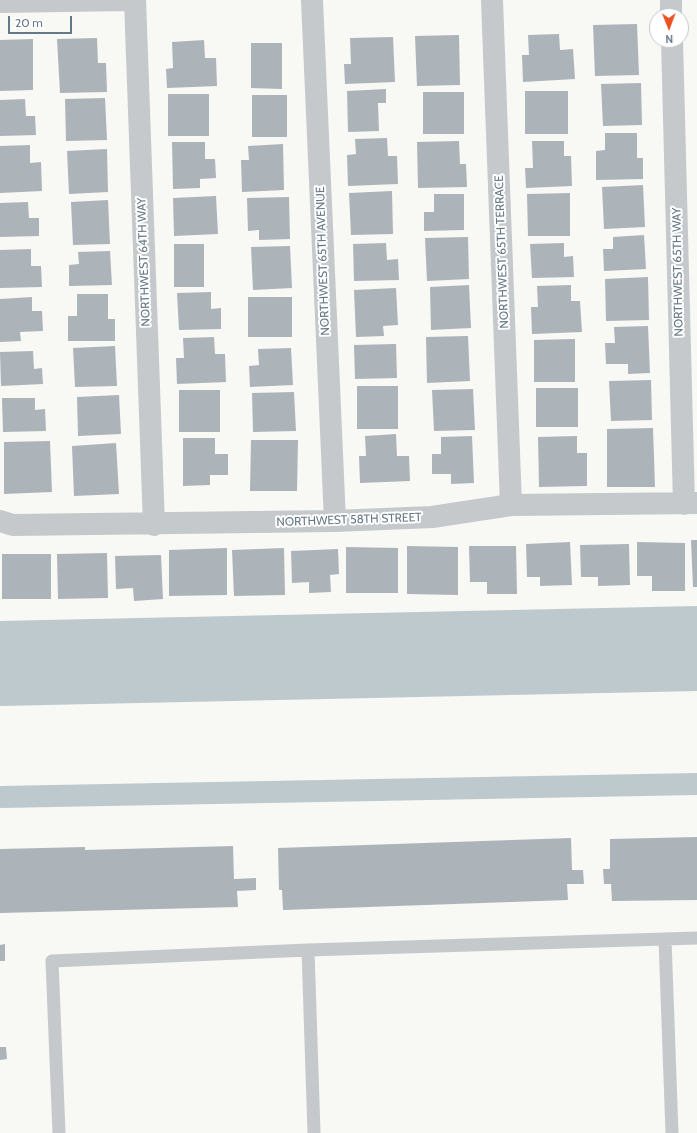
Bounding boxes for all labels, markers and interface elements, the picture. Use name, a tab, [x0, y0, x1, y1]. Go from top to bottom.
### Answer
scale bar	[10, 8, 74, 34]
north arrow	[649, 8, 689, 48]
text: 20 m	[15, 15, 43, 30]
text: N	[665, 32, 673, 46]
street label: NORTHWEST 65TH TERRACE	[492, 175, 512, 329]
street label: NORTHWEST 65TH AVENUE	[313, 186, 333, 336]
street label: NORTHWEST 64TH WAY	[135, 197, 153, 327]
street label: NORTHWEST 65TH WAY	[670, 207, 686, 337]
street label: NORTHWEST 58TH STREET	[276, 510, 422, 530]

